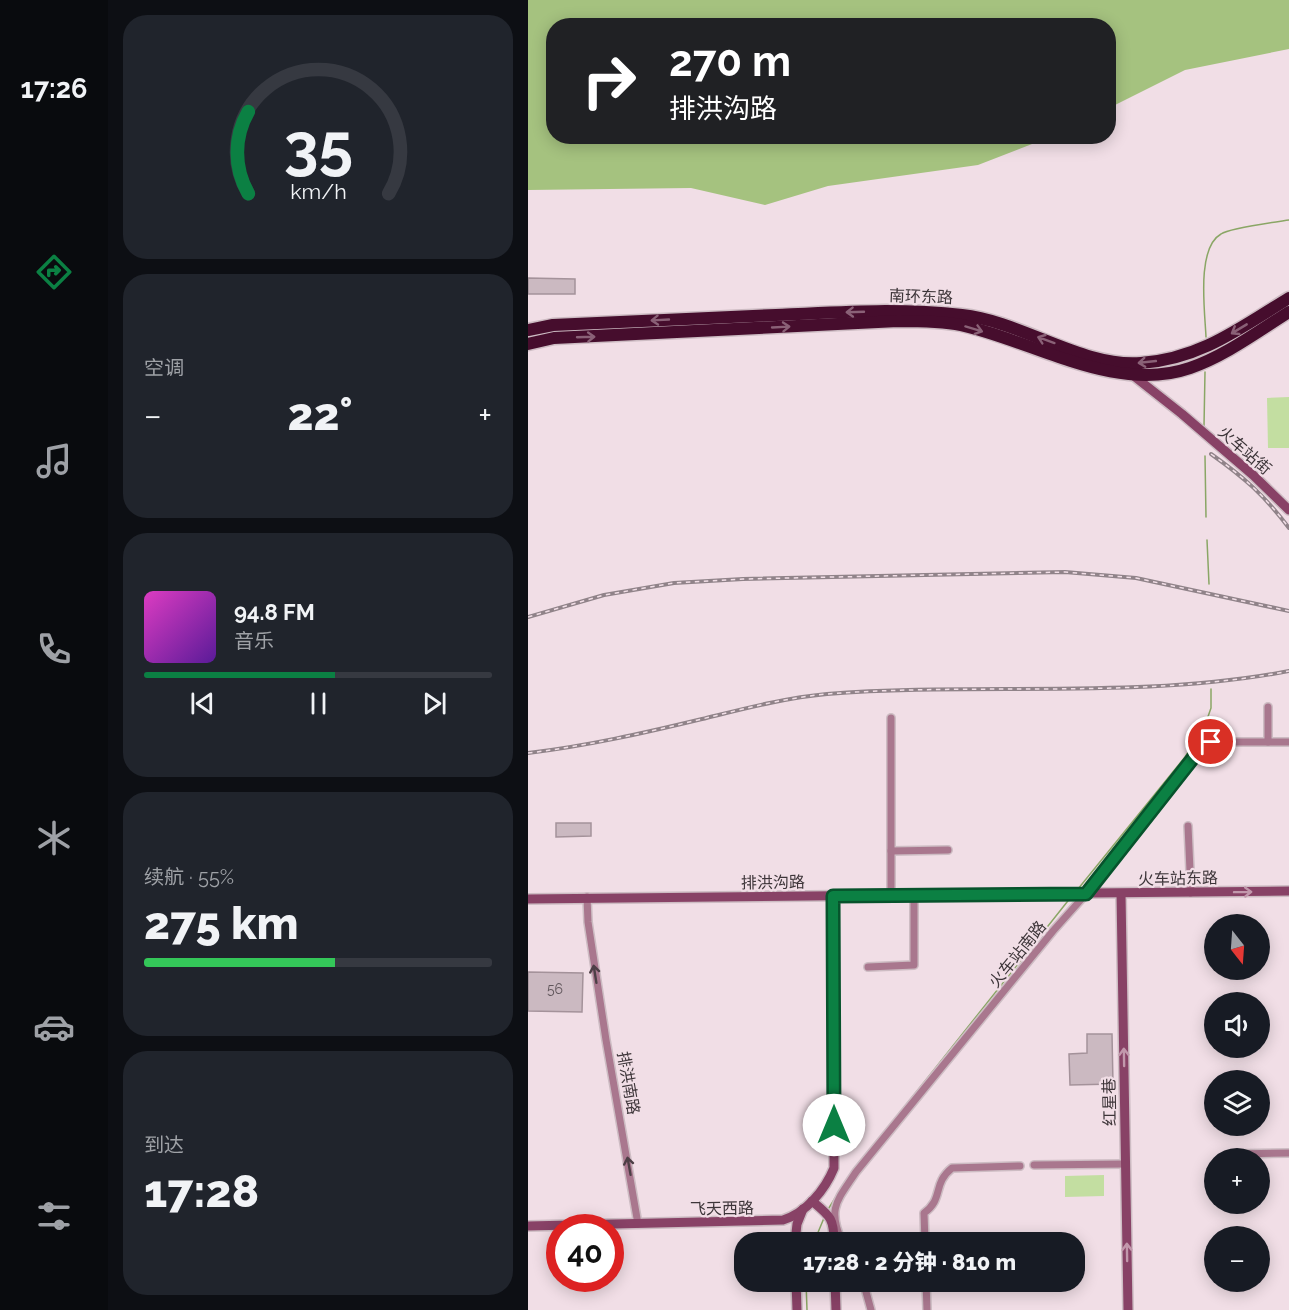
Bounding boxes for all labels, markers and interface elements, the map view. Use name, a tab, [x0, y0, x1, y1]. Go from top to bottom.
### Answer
text: 270 m	[669, 37, 791, 86]
icon: right	[570, 42, 648, 120]
text: 17:26	[21, 73, 87, 104]
text: 排洪沟路	[669, 93, 777, 124]
text: 35	[283, 109, 353, 183]
text: km/h	[290, 179, 346, 204]
icon: directions	[33, 251, 75, 293]
street label: 南环东路	[889, 286, 953, 307]
one-way arrow	[846, 306, 866, 317]
one-way arrow	[651, 315, 671, 326]
one-way arrow	[770, 321, 790, 332]
one-way arrow	[1231, 323, 1248, 335]
one-way arrow	[965, 324, 984, 335]
one-way arrow	[575, 332, 595, 343]
one-way arrow	[1037, 333, 1056, 344]
text: 空调	[144, 356, 184, 380]
one-way arrow	[1138, 357, 1158, 368]
text: 22°	[287, 388, 353, 441]
text: −	[144, 396, 162, 435]
text: +	[478, 396, 492, 435]
street label: 火车站街	[1214, 422, 1275, 479]
icon: music	[33, 440, 75, 482]
text: 94.8 FM	[234, 599, 315, 625]
icon: phone	[33, 628, 75, 670]
text: 音乐	[234, 629, 274, 653]
icon: previous	[186, 687, 219, 720]
icon: pause	[302, 687, 335, 720]
icon: next	[418, 687, 451, 720]
pin	[1185, 716, 1236, 767]
icon: arrive	[1194, 725, 1227, 758]
icon: climate	[33, 817, 75, 859]
text: 续航 · 55%	[144, 865, 234, 889]
street label: 火车站东路	[1138, 868, 1218, 889]
street label: 排洪沟路	[741, 872, 805, 893]
one-way arrow	[1232, 886, 1252, 897]
text: 275 km	[144, 897, 299, 950]
north arrow	[1204, 914, 1270, 980]
map controls	[1204, 914, 1270, 1292]
street label: 火车站南路	[985, 917, 1050, 991]
one-way arrow	[590, 965, 601, 985]
house number: 56	[547, 981, 563, 997]
button: sound	[1204, 992, 1270, 1058]
icon: car	[33, 1006, 75, 1048]
one-way arrow	[1118, 1047, 1130, 1067]
street label: 排洪南路	[614, 1050, 643, 1116]
button: layers	[1204, 1070, 1270, 1136]
street label: 红星巷	[1100, 1078, 1119, 1126]
position arrow	[802, 1093, 866, 1157]
text: 到达	[144, 1133, 184, 1157]
button: +	[1204, 1148, 1270, 1214]
one-way arrow	[623, 1157, 634, 1177]
text: 17:28	[144, 1165, 259, 1218]
icon: filters	[33, 1195, 75, 1237]
street label: 飞天西路	[690, 1198, 754, 1219]
speed limit sign: 40	[546, 1214, 624, 1292]
button: −	[1204, 1226, 1270, 1292]
one-way arrow	[1121, 1242, 1133, 1262]
text: 17:28 · 2 分钟 · 810 m	[803, 1249, 1016, 1275]

